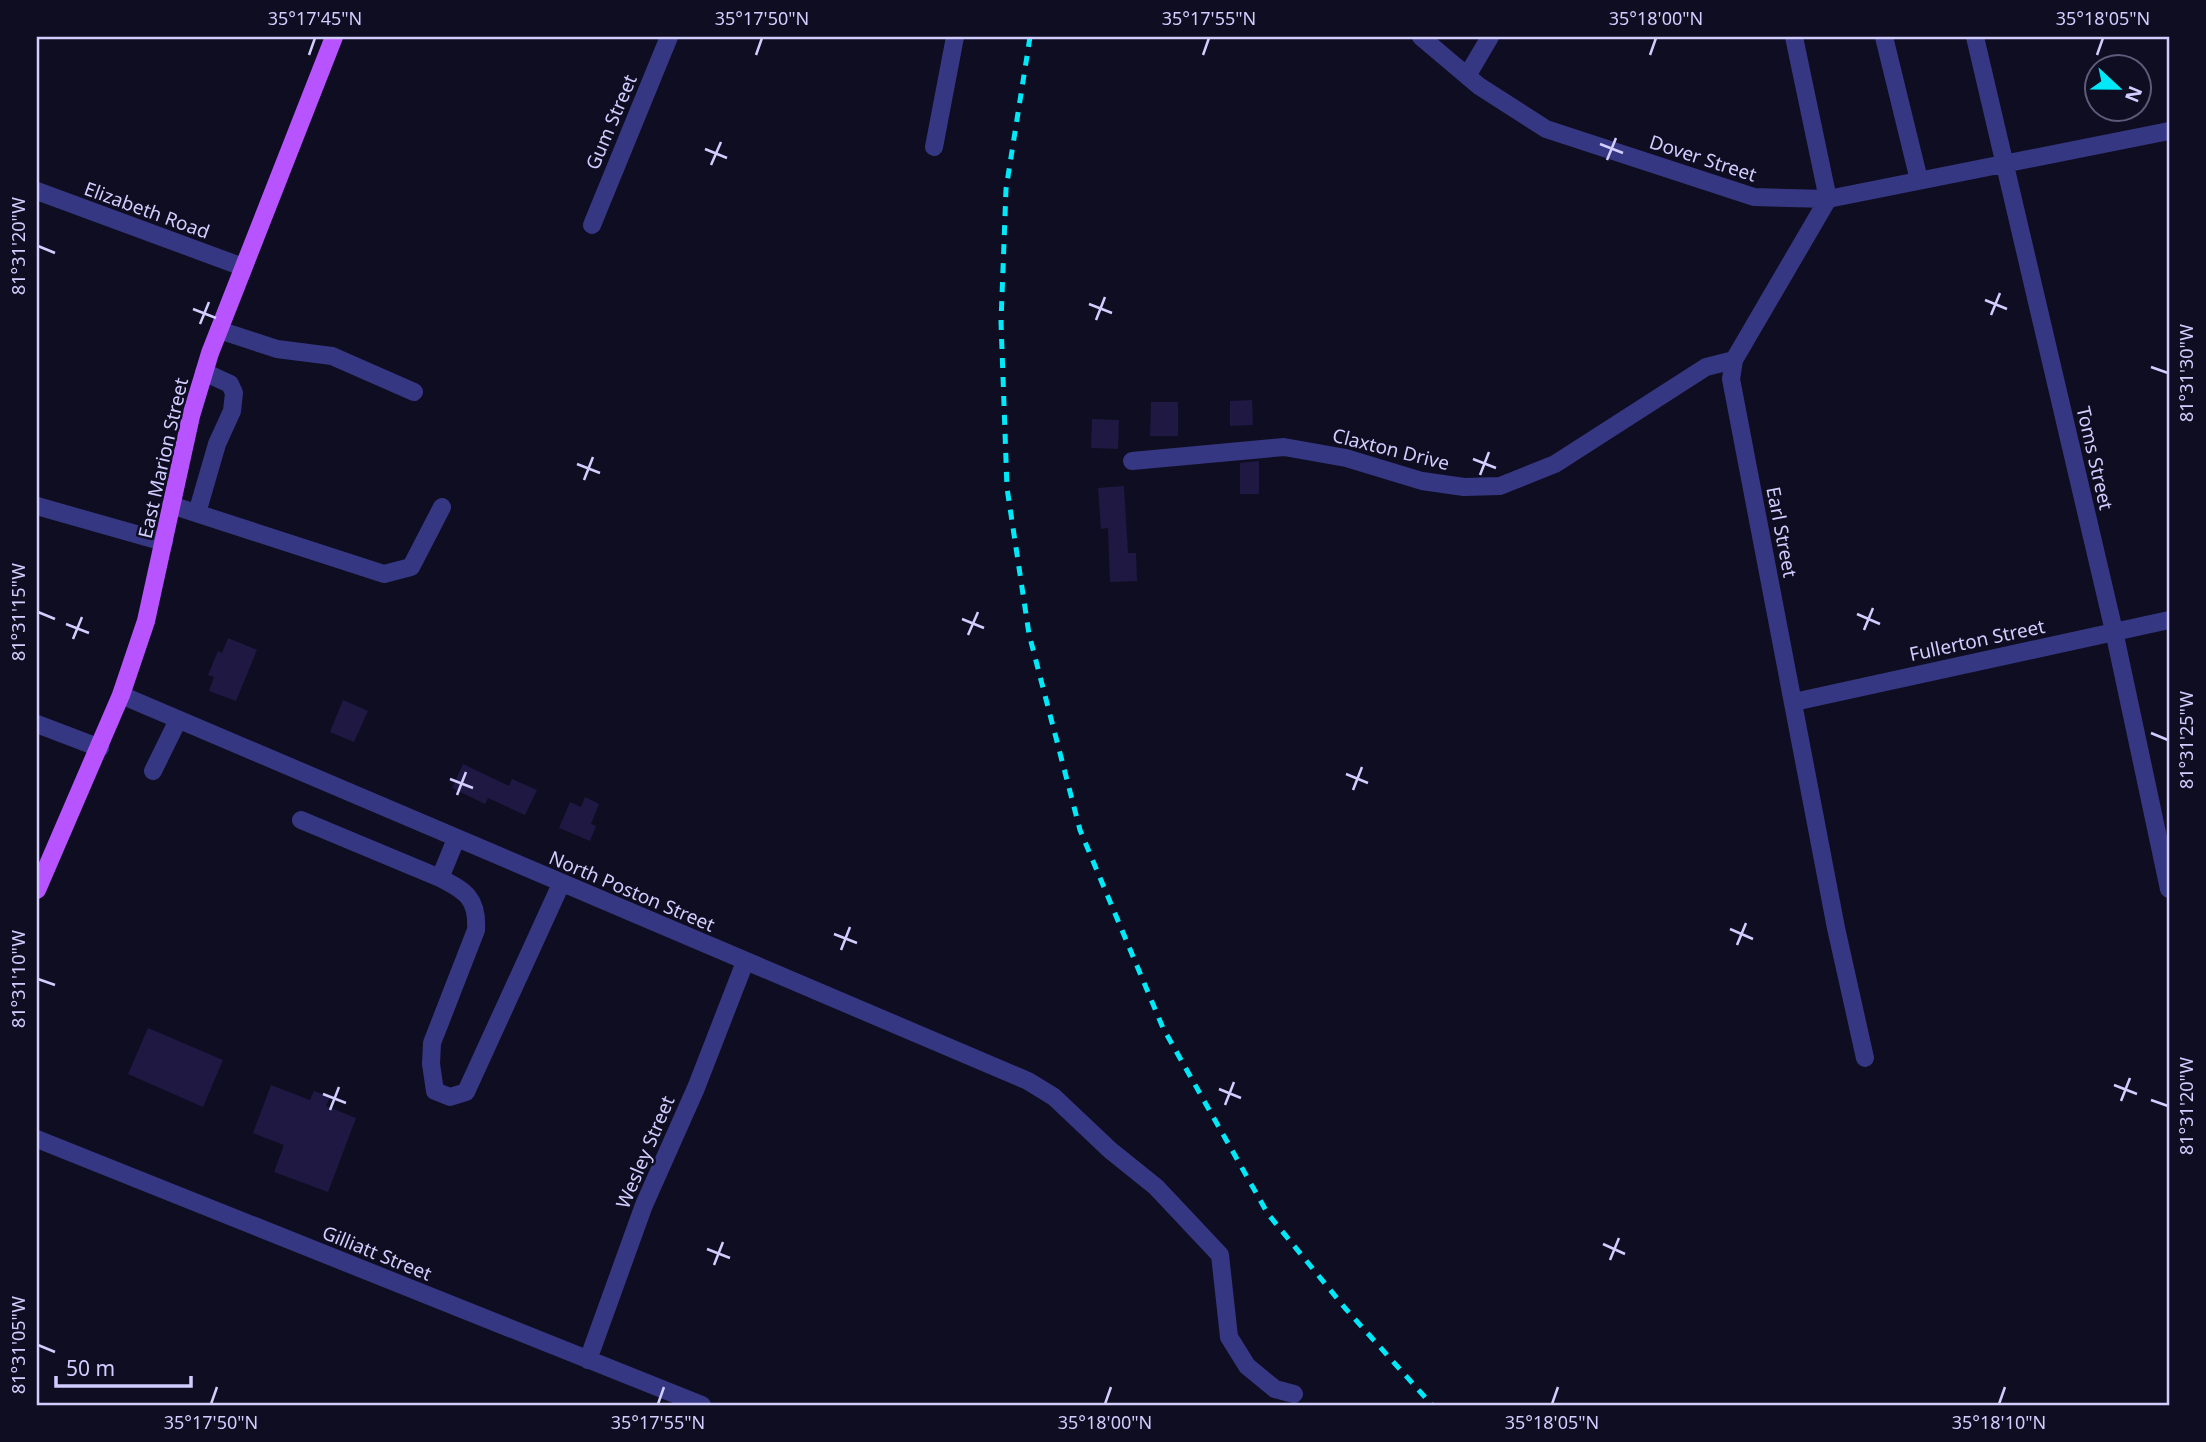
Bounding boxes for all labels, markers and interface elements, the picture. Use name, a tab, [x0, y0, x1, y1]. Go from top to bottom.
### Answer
text: 35°17'45"N	[268, 6, 362, 30]
text: 35°17'50"N	[715, 6, 809, 30]
text: 35°17'55"N	[1162, 6, 1256, 30]
text: 35°18'00"N	[1609, 6, 1703, 30]
text: 35°18'05"N	[2056, 6, 2150, 30]
north arrow	[2084, 52, 2154, 122]
street label: Gum Street	[579, 70, 643, 174]
text: N	[2119, 82, 2149, 106]
street label: Dover Street	[1646, 128, 1760, 188]
street label: Elizabeth Road	[81, 175, 213, 245]
text: 81°31'20"W	[6, 197, 30, 295]
text: 81°31'30"W	[2174, 324, 2198, 422]
street label: East Marion Street	[132, 375, 194, 541]
street label: Toms Street	[2070, 404, 2120, 512]
street label: Claxton Drive	[1330, 422, 1452, 476]
street label: Earl Street	[1760, 484, 1804, 580]
text: 81°31'15"W	[6, 563, 30, 661]
street label: Fullerton Street	[1907, 613, 2047, 667]
text: 81°31'25"W	[2174, 691, 2198, 789]
street label: North Poston Street	[545, 844, 719, 938]
text: 81°31'10"W	[6, 930, 30, 1028]
text: 81°31'20"W	[2174, 1057, 2198, 1155]
street label: Wesley Street	[610, 1092, 680, 1212]
street label: Gilliatt Street	[318, 1219, 436, 1287]
text: 81°31'05"W	[6, 1296, 30, 1394]
scale bar	[56, 1344, 191, 1388]
text: 50 m	[66, 1354, 115, 1382]
text: 35°17'50"N	[164, 1410, 258, 1434]
text: 35°17'55"N	[611, 1410, 705, 1434]
text: 35°18'00"N	[1058, 1410, 1152, 1434]
text: 35°18'05"N	[1505, 1410, 1599, 1434]
text: 35°18'10"N	[1952, 1410, 2046, 1434]

